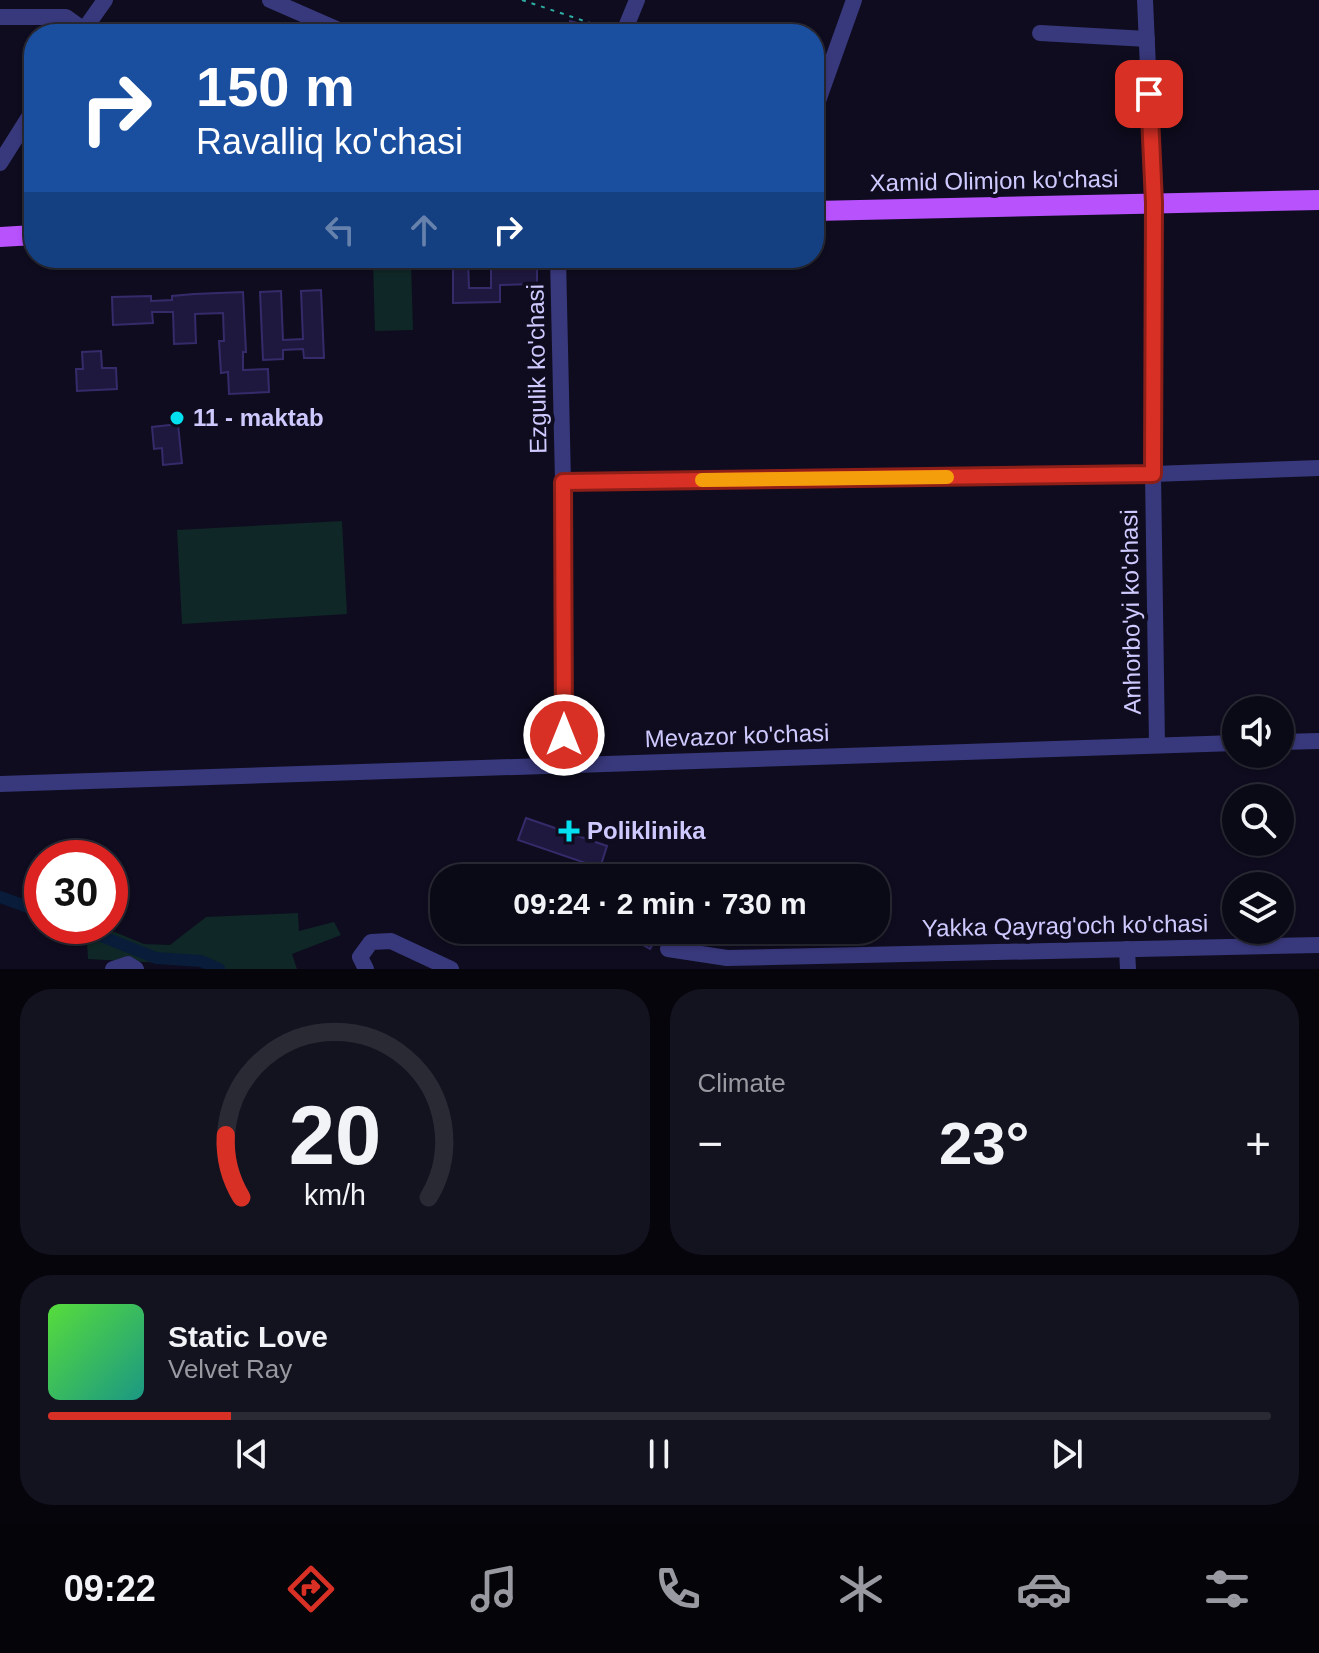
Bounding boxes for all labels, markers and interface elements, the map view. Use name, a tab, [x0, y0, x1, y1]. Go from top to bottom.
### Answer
text: 150 m	[196, 55, 355, 118]
icon: right	[64, 56, 168, 160]
pin	[1115, 60, 1183, 128]
icon: arrive	[1127, 72, 1171, 116]
text: Ravalliq ko'chasi	[196, 121, 463, 162]
street label: Xamid Olimjon ko'chasi	[869, 165, 1119, 196]
icon: left	[318, 208, 362, 252]
icon: ahead	[402, 208, 446, 252]
icon: right	[486, 208, 530, 252]
street label: Ezgulik ko'chasi	[522, 284, 551, 454]
place label: 11 - maktab	[193, 404, 324, 431]
marker: 11 - maktab	[168, 409, 186, 427]
street label: Anhorbo'yi ko'chasi	[1115, 509, 1146, 715]
position arrow	[522, 693, 606, 777]
map controls	[1222, 696, 1294, 944]
button: sound	[1222, 696, 1294, 768]
street label: Mevazor ko'chasi	[644, 719, 830, 752]
button: search	[1222, 784, 1294, 856]
place label: Poliklinika	[587, 817, 706, 844]
marker: Poliklinika	[558, 820, 580, 842]
speed limit sign: 30	[24, 840, 128, 944]
button: layers	[1222, 872, 1294, 944]
text: 09:24 · 2 min · 730 m	[513, 887, 807, 920]
street label: Yakka Qayrag'och ko'chasi	[922, 910, 1208, 941]
text: Climate	[698, 1068, 786, 1098]
text: 20	[288, 1089, 381, 1182]
text: 23°	[939, 1110, 1030, 1177]
text: −	[698, 1119, 723, 1168]
text: +	[1245, 1119, 1271, 1168]
text: km/h	[304, 1179, 366, 1211]
text: Static Love	[168, 1320, 328, 1353]
text: Velvet Ray	[168, 1354, 292, 1384]
icon: previous	[230, 1432, 274, 1476]
icon: pause	[637, 1432, 681, 1476]
icon: next	[1045, 1432, 1089, 1476]
icon: directions	[283, 1561, 339, 1617]
icon: music	[466, 1561, 522, 1617]
icon: phone	[650, 1561, 706, 1617]
icon: climate	[833, 1561, 889, 1617]
icon: car	[1016, 1561, 1072, 1617]
icon: filters	[1199, 1561, 1255, 1617]
text: 09:22	[64, 1568, 156, 1609]

